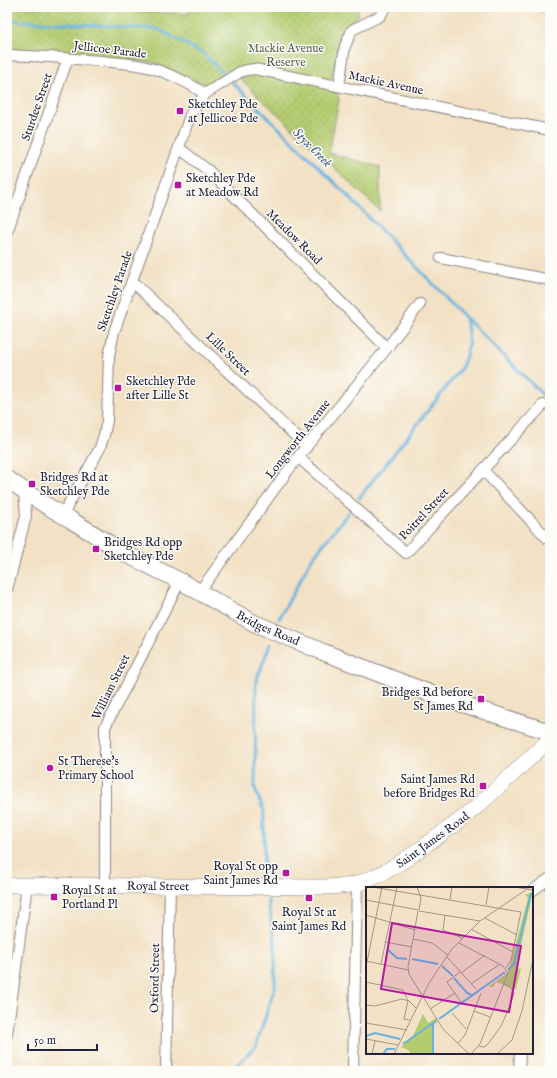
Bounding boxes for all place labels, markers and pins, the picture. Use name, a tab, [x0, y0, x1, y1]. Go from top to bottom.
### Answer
place label: Sketchley Pde at Jellicoe Pde	[188, 97, 259, 127]
marker: Sketchley Pde at Jellicoe Pde	[175, 106, 185, 116]
place label: Sketchley Pde at Meadow Rd	[186, 171, 259, 200]
marker: Sketchley Pde at Meadow Rd	[173, 180, 183, 190]
place label: Sketchley Pde after Lille St	[126, 374, 196, 403]
marker: Sketchley Pde after Lille St	[113, 383, 123, 393]
place label: Bridges Rd at Sketchley Pde	[40, 470, 110, 499]
marker: Bridges Rd at Sketchley Pde	[27, 479, 37, 489]
place label: Bridges Rd opp Sketchley Pde	[104, 535, 183, 564]
marker: Bridges Rd opp Sketchley Pde	[91, 544, 101, 554]
place label: Bridges Rd before St James Rd	[382, 685, 474, 715]
marker: Bridges Rd before St James Rd	[476, 694, 486, 704]
place label: St Therese's Primary School	[58, 754, 134, 783]
marker: St Therese's Primary School	[45, 763, 55, 773]
place label: Saint James Rd before Bridges Rd	[384, 772, 476, 801]
marker: Saint James Rd before Bridges Rd	[478, 781, 488, 791]
place label: Royal St opp Saint James Rd	[204, 859, 279, 889]
marker: Royal St opp Saint James Rd	[281, 868, 291, 878]
place label: Royal St at Portland Pl	[62, 883, 118, 912]
marker: Royal St at Portland Pl	[49, 892, 59, 902]
marker: Royal St at Saint James Rd	[304, 893, 314, 903]
place label: Royal St at Saint James Rd	[272, 905, 347, 935]

